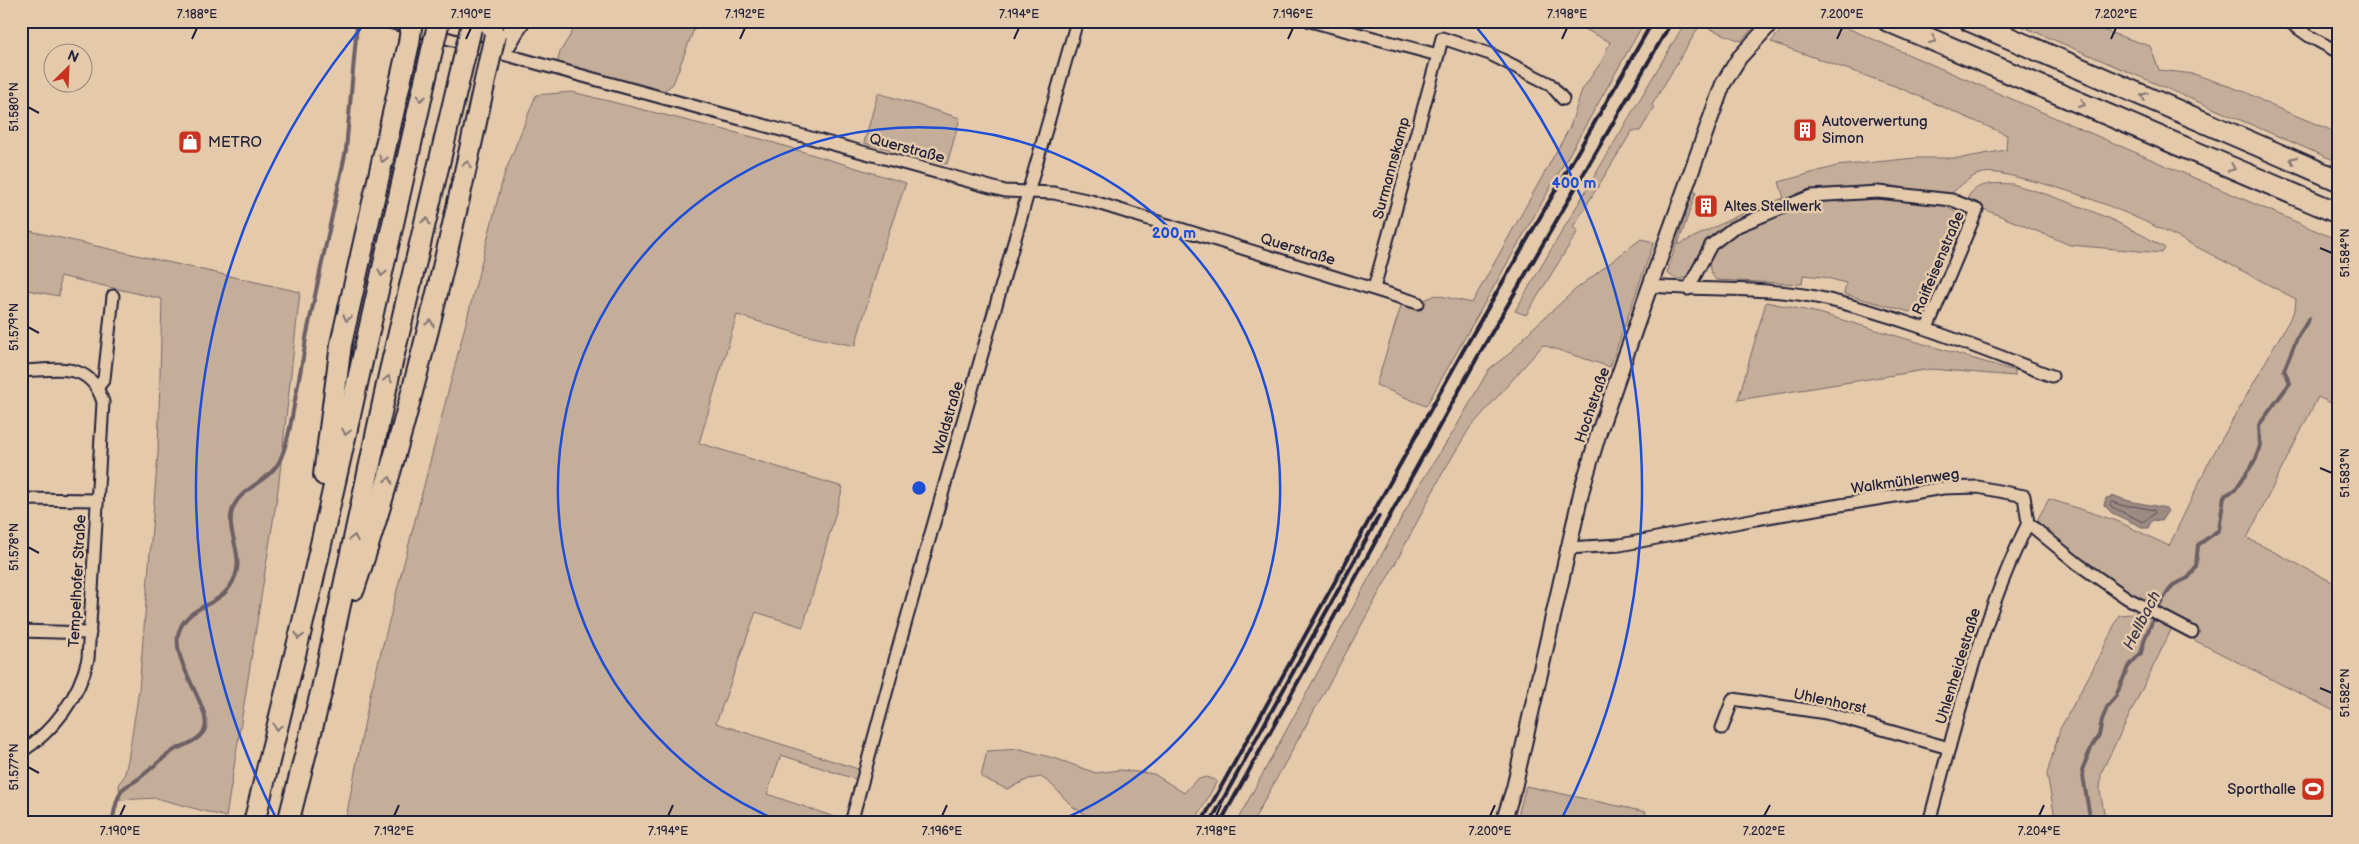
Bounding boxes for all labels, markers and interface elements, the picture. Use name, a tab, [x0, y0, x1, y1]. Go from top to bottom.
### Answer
text: 7.188°E	[177, 7, 217, 22]
text: 7.190°E	[451, 7, 491, 22]
text: 7.192°E	[725, 7, 765, 22]
text: 7.194°E	[999, 7, 1039, 22]
text: 7.196°E	[1273, 7, 1313, 22]
text: 7.198°E	[1547, 7, 1587, 22]
text: 7.200°E	[1821, 7, 1864, 22]
text: 7.202°E	[2095, 7, 2137, 22]
one-way arrow	[1928, 34, 1937, 45]
north arrow	[42, 42, 92, 92]
text: N	[65, 47, 81, 66]
text: 51.580°N	[7, 82, 22, 132]
one-way arrow	[2140, 92, 2149, 103]
one-way arrow	[416, 93, 427, 102]
one-way arrow	[2078, 99, 2086, 109]
place label: Autoverwertung Simon	[1822, 112, 1928, 148]
street label: Surmannskamp	[1369, 115, 1414, 221]
building icon: Autoverwertung Simon	[1792, 117, 1818, 143]
shop icon: METRO	[177, 129, 203, 155]
street label: Querstraße	[867, 129, 947, 168]
place label: METRO	[208, 133, 262, 152]
one-way arrow	[378, 155, 389, 164]
one-way arrow	[2289, 156, 2298, 167]
one-way arrow	[461, 160, 471, 169]
one-way arrow	[2227, 162, 2236, 172]
text: 400 m	[1552, 174, 1596, 193]
building icon: Altes Stellwerk	[1693, 193, 1719, 219]
place label: Altes Stellwerk	[1724, 197, 1822, 216]
street label: Raiffeisenstraße	[1908, 209, 1969, 318]
one-way arrow	[420, 217, 431, 226]
text: 200 m	[1152, 224, 1196, 243]
text: 51.584°N	[2338, 228, 2353, 278]
street label: Querstraße	[1258, 229, 1338, 270]
one-way arrow	[377, 269, 388, 278]
text: 51.579°N	[7, 303, 22, 351]
one-way arrow	[342, 313, 353, 322]
one-way arrow	[424, 318, 435, 327]
street label: Hochstraße	[1571, 365, 1614, 445]
one-way arrow	[383, 375, 393, 384]
street label: Waldstraße	[929, 379, 968, 457]
one-way arrow	[341, 428, 352, 437]
text: 51.583°N	[2338, 448, 2353, 498]
street label: Walkmühlenweg	[1850, 464, 1960, 498]
one-way arrow	[383, 476, 393, 484]
centre of rings	[910, 479, 928, 497]
street label: Tempelhofer Straße	[65, 514, 90, 648]
text: 51.578°N	[7, 523, 22, 571]
one-way arrow	[348, 534, 359, 543]
water label: Hellbach	[2119, 588, 2165, 653]
street label: Uhlenheidestraße	[1932, 605, 1985, 727]
one-way arrow	[294, 632, 305, 641]
text: 51.582°N	[2338, 669, 2353, 717]
street label: Uhlenhorst	[1792, 684, 1869, 719]
one-way arrow	[272, 723, 283, 732]
text: 51.577°N	[7, 743, 22, 791]
sports icon: Sporthalle	[2300, 776, 2326, 802]
place label: Sporthalle	[2227, 780, 2296, 799]
text: 7.190°E	[100, 824, 140, 839]
text: 7.192°E	[374, 824, 414, 839]
text: 7.194°E	[648, 824, 688, 839]
text: 7.196°E	[922, 824, 962, 839]
text: 7.198°E	[1196, 824, 1236, 839]
text: 7.200°E	[1469, 824, 1512, 839]
text: 7.202°E	[1743, 824, 1785, 839]
text: 7.204°E	[2018, 824, 2060, 839]

